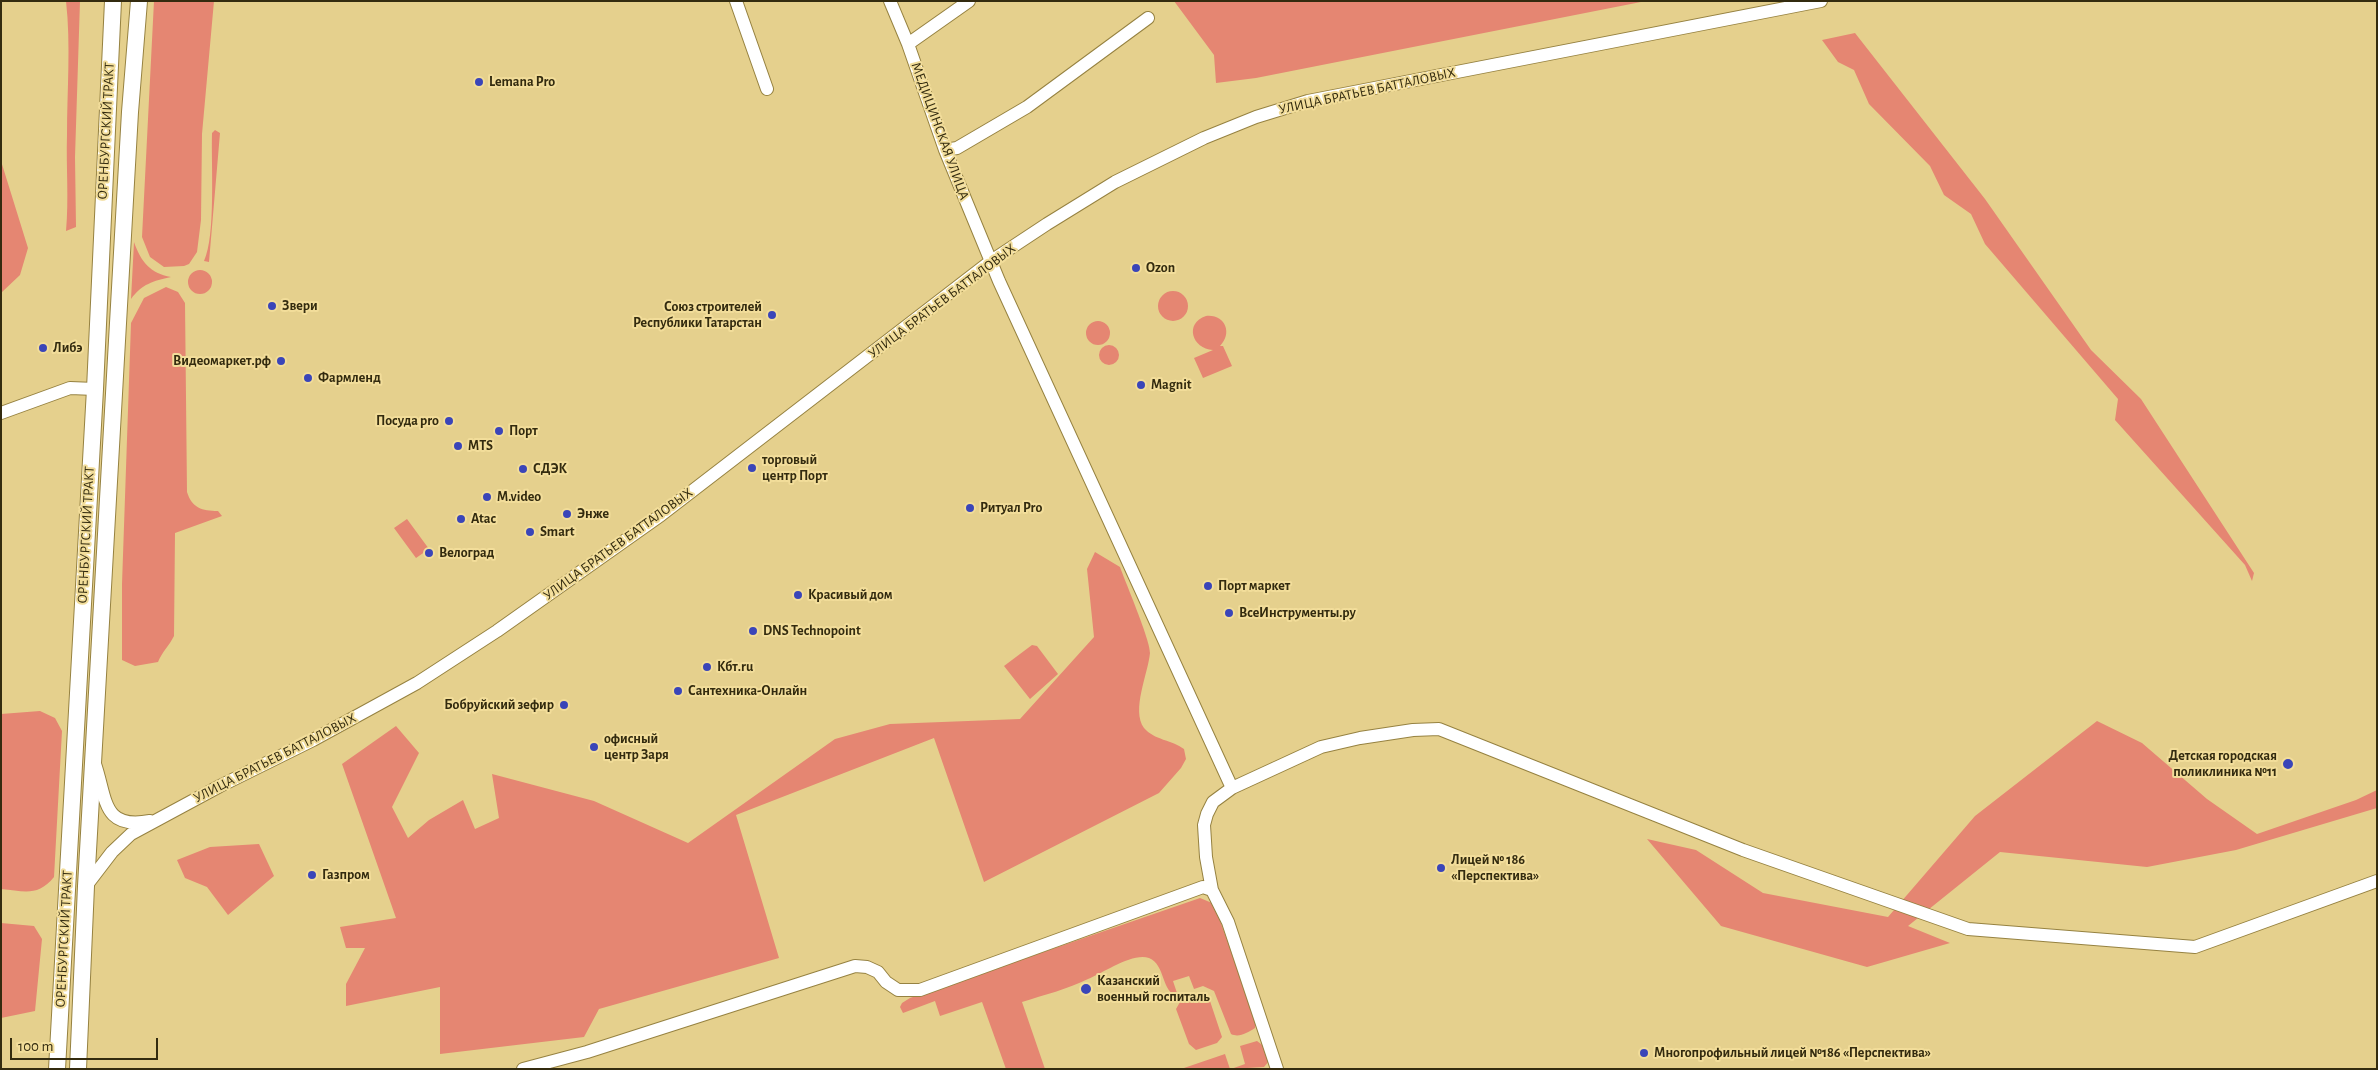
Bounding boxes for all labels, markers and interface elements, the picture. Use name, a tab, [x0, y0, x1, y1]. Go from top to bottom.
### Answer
street label: МЕДИЦИНСКАЯ УЛИЦА	[907, 60, 973, 202]
street label: ОРЕНБУРГСКИЙ ТРАКТ	[94, 62, 118, 200]
street label: УЛИЦА БРАТЬЕВ БАТТАЛОВЫХ	[1277, 64, 1457, 118]
place label: Lemana Pro	[489, 74, 555, 90]
marker: Lemana Pro	[473, 76, 485, 88]
street label: УЛИЦА БРАТЬЕВ БАТТАЛОВЫХ	[865, 240, 1019, 362]
place label: Ozon	[1146, 260, 1175, 276]
marker: Ozon	[1130, 262, 1142, 274]
place label: Звери	[282, 298, 318, 314]
place label: Союз строителей Республики Татарстан	[633, 299, 762, 332]
marker: Звери	[266, 300, 278, 312]
marker: Союз строителей Республики Татарстан	[766, 309, 778, 321]
place label: Либэ	[53, 340, 83, 356]
marker: Либэ	[37, 342, 49, 354]
place label: Видеомаркет.рф	[173, 353, 271, 369]
marker: Видеомаркет.рф	[275, 355, 287, 367]
place label: Фармленд	[318, 370, 381, 386]
marker: Фармленд	[302, 372, 314, 384]
place label: Magnit	[1151, 377, 1192, 393]
marker: Magnit	[1135, 379, 1147, 391]
place label: Посуда pro	[376, 413, 439, 429]
marker: Посуда pro	[443, 415, 455, 427]
place label: Порт	[509, 423, 538, 439]
marker: Порт	[493, 425, 505, 437]
place label: MTS	[468, 438, 493, 454]
marker: MTS	[452, 440, 464, 452]
place label: торговый центр Порт	[762, 452, 828, 484]
place label: СДЭК	[533, 461, 567, 477]
marker: торговый центр Порт	[746, 462, 758, 474]
marker: СДЭК	[517, 463, 529, 475]
street label: ОРЕНБУРГСКИЙ ТРАКТ	[74, 466, 98, 604]
street label: УЛИЦА БРАТЬЕВ БАТТАЛОВЫХ	[540, 484, 696, 604]
place label: M.video	[497, 489, 541, 505]
marker: M.video	[481, 491, 493, 503]
place label: Ритуал Pro	[980, 500, 1042, 516]
marker: Ритуал Pro	[964, 502, 976, 514]
place label: Энже	[577, 506, 609, 522]
marker: Энже	[561, 508, 573, 520]
place label: Atac	[471, 511, 496, 527]
marker: Atac	[455, 513, 467, 525]
place label: Smart	[540, 524, 574, 540]
marker: Smart	[524, 526, 536, 538]
place label: Велоград	[439, 545, 494, 561]
marker: Велоград	[423, 547, 435, 559]
place label: Порт маркет	[1218, 578, 1290, 594]
marker: Порт маркет	[1202, 580, 1214, 592]
place label: Красивый дом	[808, 587, 893, 603]
marker: Красивый дом	[792, 589, 804, 601]
place label: ВсеИнструменты.ру	[1239, 605, 1356, 621]
marker: ВсеИнструменты.ру	[1223, 607, 1235, 619]
place label: DNS Technopoint	[763, 623, 861, 639]
marker: DNS Technopoint	[747, 625, 759, 637]
place label: Кбт.ru	[717, 659, 753, 675]
marker: Кбт.ru	[701, 661, 713, 673]
place label: Сантехника-Онлайн	[688, 683, 807, 699]
marker: Сантехника-Онлайн	[672, 685, 684, 697]
place label: Бобруйский зефир	[444, 697, 554, 713]
marker: Бобруйский зефир	[558, 699, 570, 711]
street label: УЛИЦА БРАТЬЕВ БАТТАЛОВЫХ	[191, 710, 359, 806]
place label: офисный центр Заря	[604, 731, 669, 764]
marker: офисный центр Заря	[588, 741, 600, 753]
place label: Детская городская поликлиника №11	[2169, 748, 2277, 780]
marker: Детская городская поликлиника №11	[2281, 757, 2295, 771]
place label: Лицей № 186 «Перспектива»	[1451, 852, 1539, 884]
marker: Лицей № 186 «Перспектива»	[1435, 862, 1447, 874]
place label: Газпром	[322, 867, 370, 883]
marker: Газпром	[306, 869, 318, 881]
street label: ОРЕНБУРГСКИЙ ТРАКТ	[52, 870, 76, 1008]
place label: Казанский военный госпиталь	[1097, 973, 1210, 1006]
marker: Казанский военный госпиталь	[1079, 982, 1093, 996]
scale bar	[12, 1028, 160, 1060]
text: 100 m	[18, 1039, 53, 1054]
place label: Многопрофильный лицей №186 «Перспектива»	[1654, 1045, 1931, 1061]
marker: Многопрофильный лицей №186 «Перспектива»	[1638, 1047, 1650, 1059]

